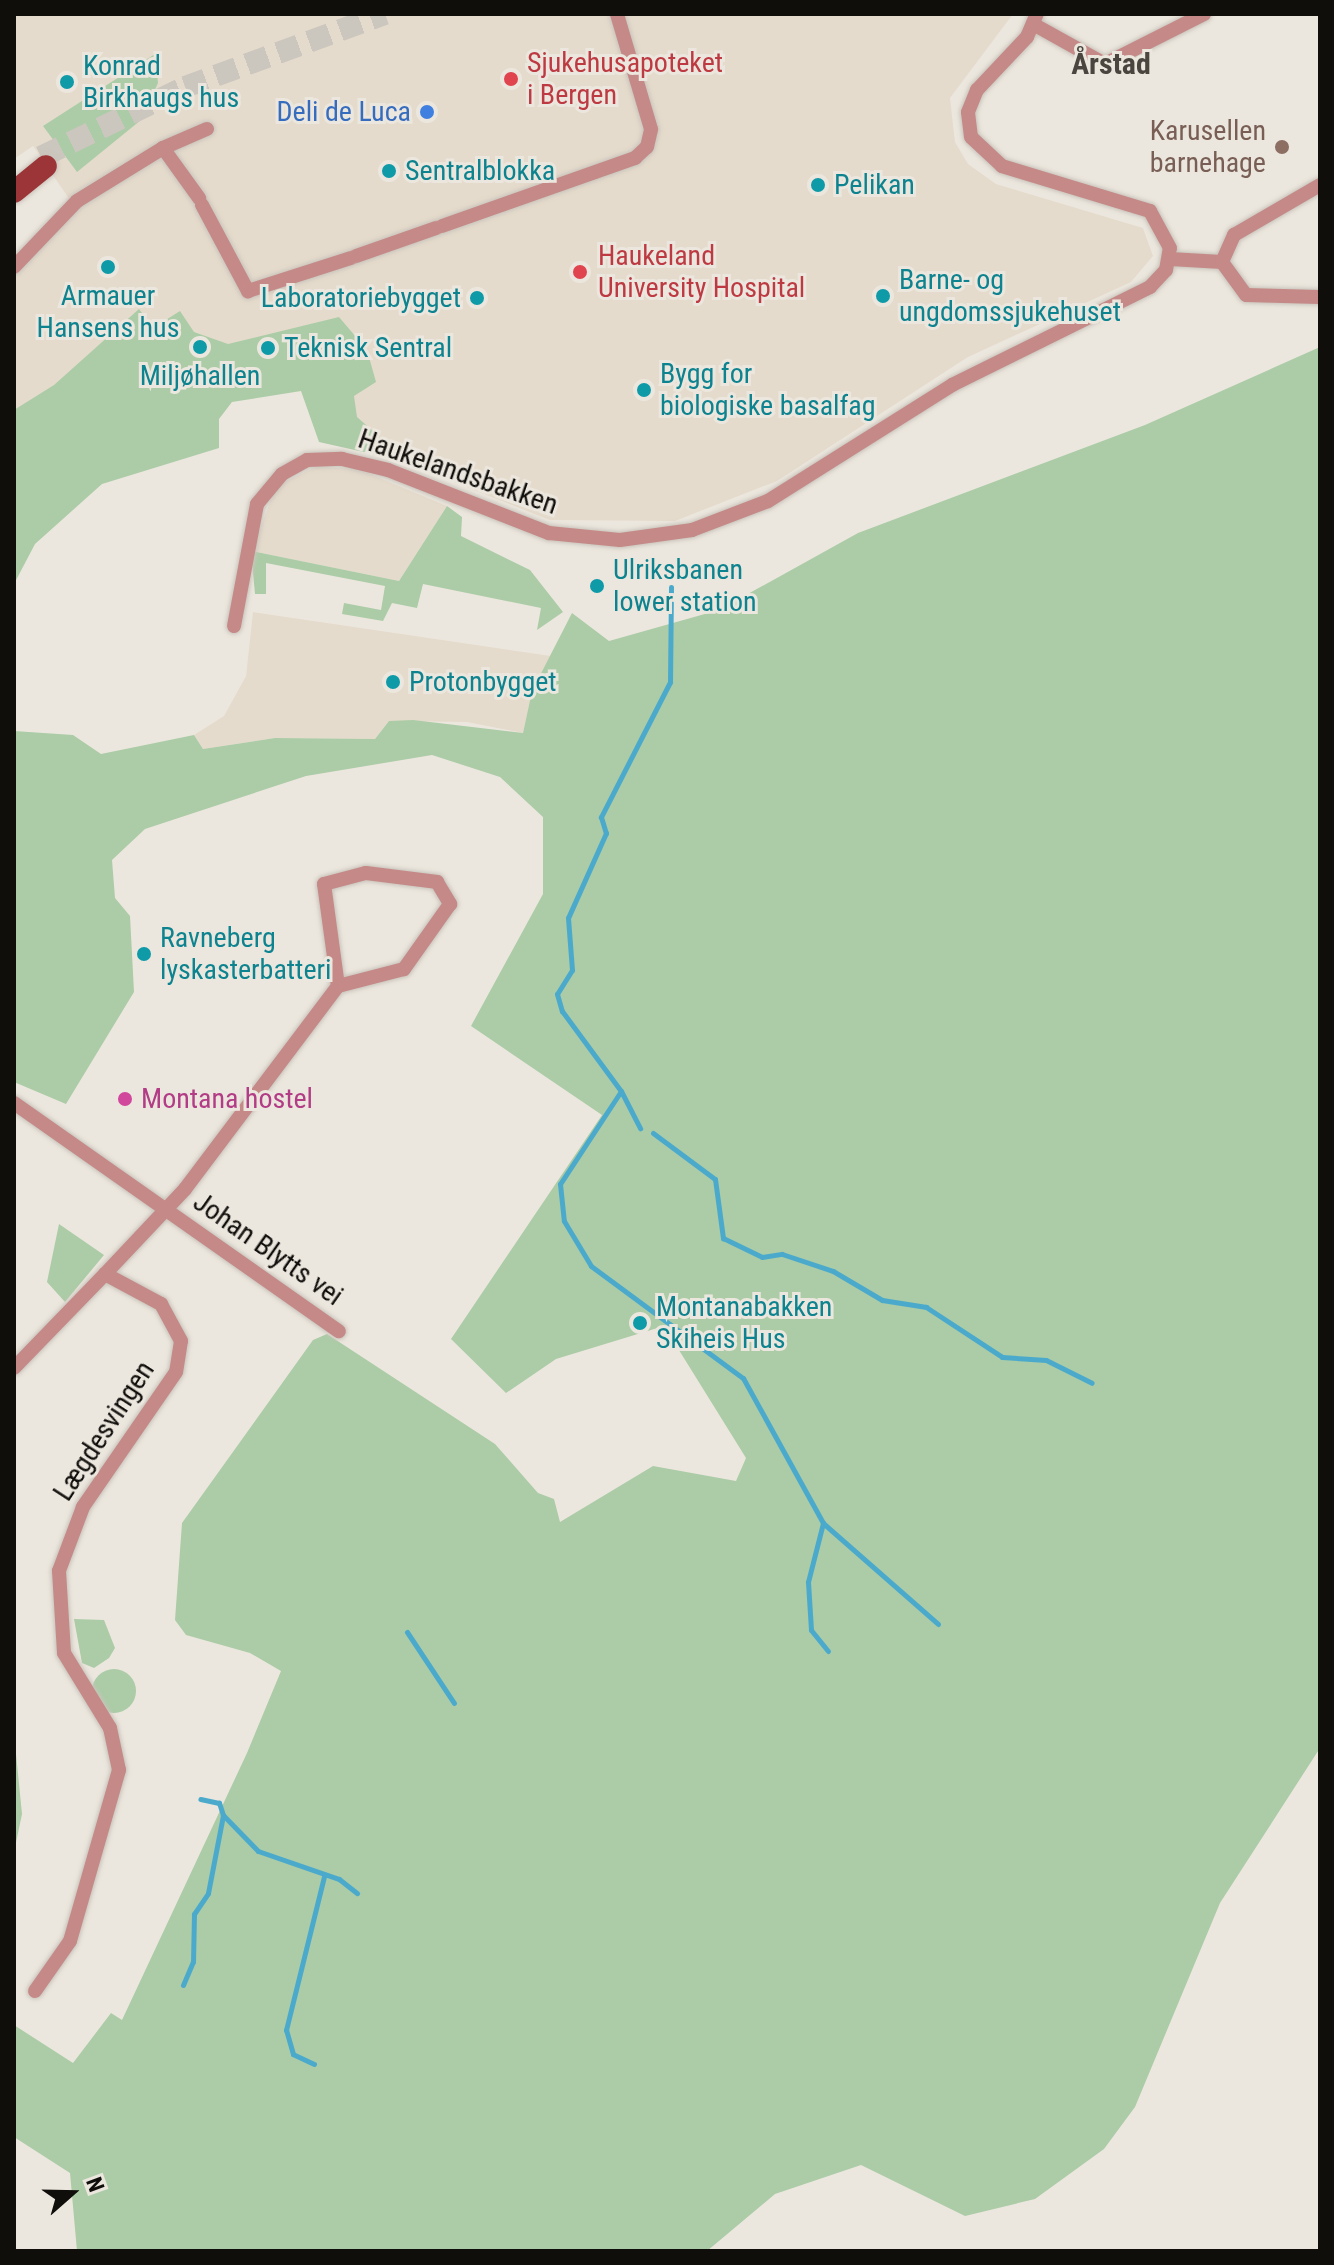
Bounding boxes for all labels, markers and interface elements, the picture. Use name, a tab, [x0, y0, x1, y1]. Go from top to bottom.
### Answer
place label: Sjukehusapoteket i Bergen	[527, 46, 723, 112]
district label: Årstad	[1071, 46, 1151, 82]
place label: Konrad Birkhaugs hus	[83, 49, 239, 115]
marker: Sjukehusapoteket i Bergen	[502, 70, 520, 88]
marker: Konrad Birkhaugs hus	[58, 73, 76, 91]
place label: Deli de Luca	[277, 95, 411, 129]
marker: Deli de Luca	[418, 103, 436, 121]
place label: Karusellen barnehage	[1150, 114, 1266, 180]
marker: Karusellen barnehage	[1273, 138, 1291, 156]
place label: Sentralblokka	[405, 154, 555, 188]
marker: Sentralblokka	[380, 162, 398, 180]
place label: Pelikan	[834, 168, 915, 202]
marker: Pelikan	[809, 176, 827, 194]
place label: Haukeland University Hospital	[598, 239, 805, 305]
marker: Armauer Hansens hus	[99, 258, 117, 276]
marker: Haukeland University Hospital	[569, 261, 591, 283]
place label: Barne- og ungdomssjukehuset	[899, 263, 1121, 329]
place label: Armauer Hansens hus	[37, 279, 179, 345]
place label: Laboratoriebygget	[261, 281, 461, 315]
marker: Barne- og ungdomssjukehuset	[874, 287, 892, 305]
marker: Laboratoriebygget	[468, 289, 486, 307]
place label: Teknisk Sentral	[284, 331, 452, 365]
marker: Miljøhallen	[191, 338, 209, 356]
marker: Teknisk Sentral	[259, 339, 277, 357]
place label: Bygg for biologiske basalfag	[660, 357, 876, 423]
place label: Miljøhallen	[140, 359, 260, 393]
marker: Bygg for biologiske basalfag	[635, 381, 653, 399]
street label: Haukelandsbakken	[354, 422, 562, 522]
place label: Ulriksbanen lower station	[613, 553, 757, 619]
marker: Ulriksbanen lower station	[588, 577, 606, 595]
place label: Protonbygget	[409, 665, 557, 699]
marker: Protonbygget	[384, 673, 402, 691]
place label: Ravneberg lyskasterbatteri	[160, 921, 331, 987]
marker: Ravneberg lyskasterbatteri	[135, 945, 153, 963]
place label: Montana hostel	[141, 1082, 313, 1116]
marker: Montana hostel	[116, 1090, 134, 1108]
street label: Johan Blytts vei	[187, 1185, 349, 1313]
place label: Montanabakken Skiheis Hus	[656, 1290, 832, 1356]
marker: Montanabakken Skiheis Hus	[631, 1314, 649, 1332]
street label: Lægdesvingen	[46, 1355, 162, 1507]
north arrow	[32, 2153, 112, 2233]
text: N	[81, 2174, 109, 2195]

